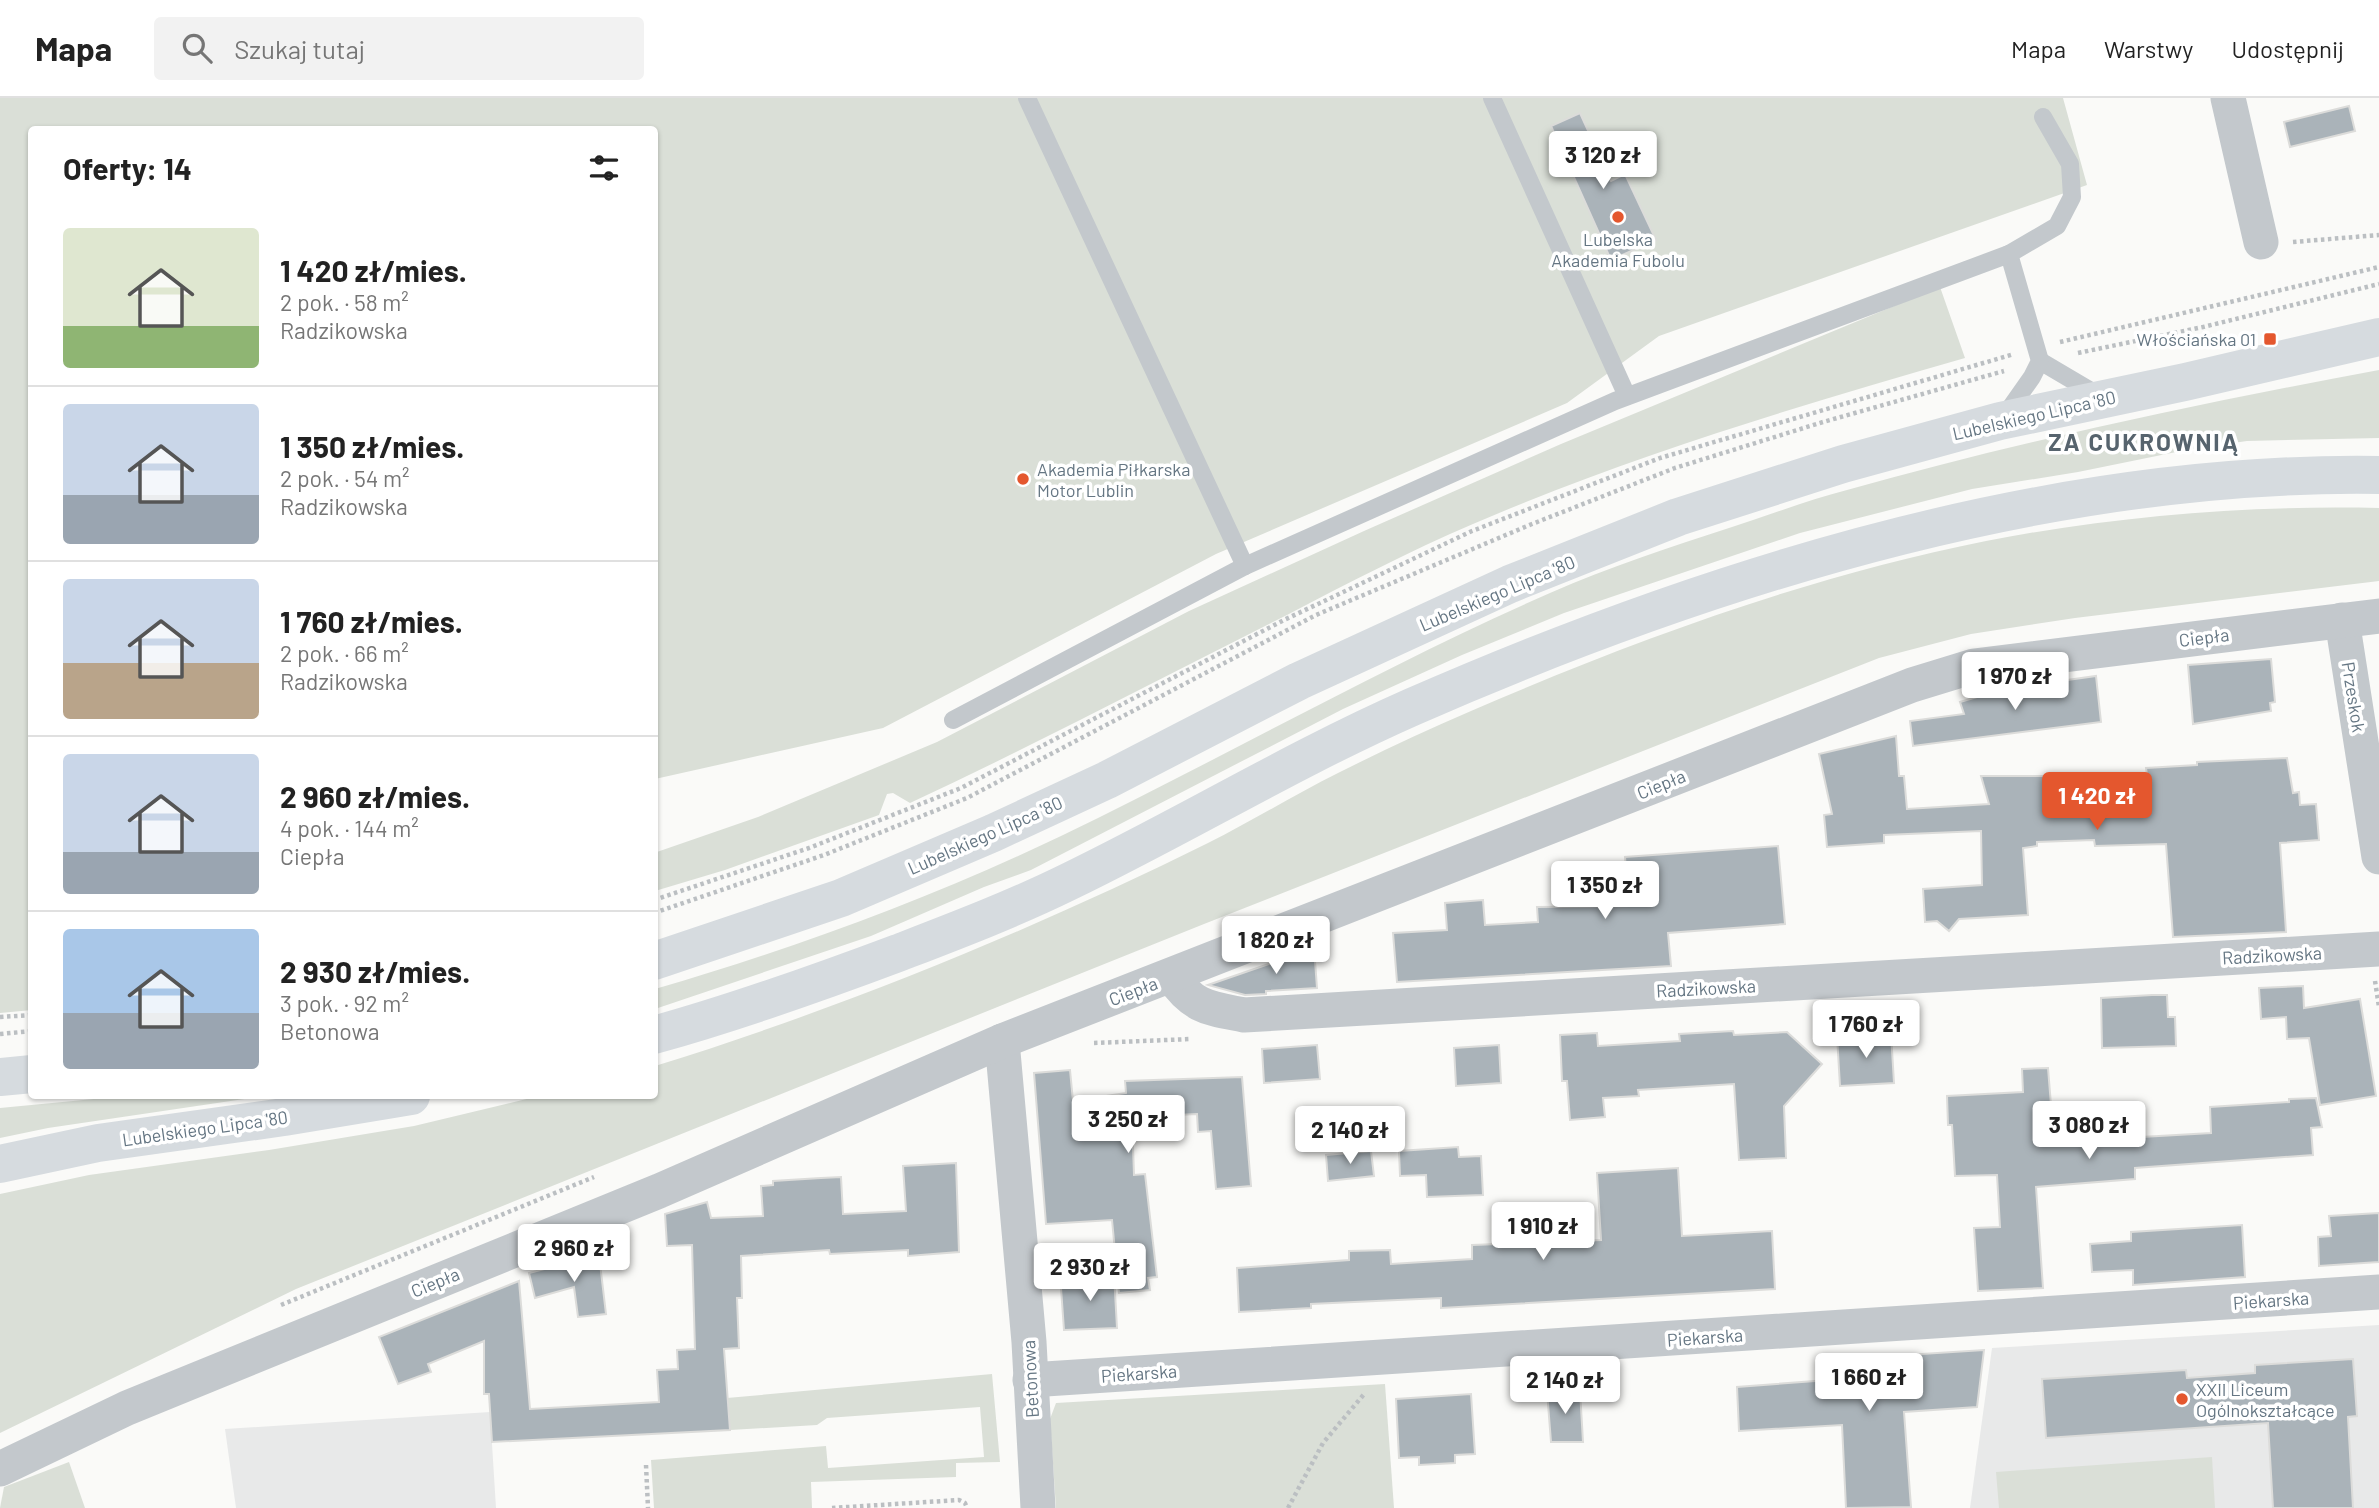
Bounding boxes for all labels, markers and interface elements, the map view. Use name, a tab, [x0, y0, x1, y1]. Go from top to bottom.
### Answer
search box	[154, 17, 644, 80]
text: Mapa	[35, 28, 112, 68]
icon: search	[178, 29, 216, 67]
text: Szukaj tutaj	[234, 33, 365, 64]
text: Mapa	[2011, 34, 2066, 63]
text: Warstwy	[2104, 34, 2193, 63]
text: Udostępnij	[2231, 34, 2344, 63]
pin: 3 120 zł	[1531, 132, 1675, 191]
text: 3 120 zł	[1565, 140, 1641, 168]
icon: filters	[585, 149, 623, 187]
text: Oferty: 14	[63, 150, 192, 186]
marker: Lubelska Akademia Fubolu	[1610, 209, 1626, 225]
place label: Lubelska Akademia Fubolu	[1551, 228, 1685, 271]
text: 1 420 zł/mies.	[280, 252, 467, 288]
icon: home	[119, 256, 203, 340]
text: 2 pok. · 58 m²	[280, 288, 409, 316]
text: Radzikowska	[280, 316, 408, 344]
place label: Włościańska 01	[2136, 328, 2256, 350]
marker: Włościańska 01	[2262, 331, 2278, 347]
street label: Lubelskiego Lipca '80	[1950, 386, 2118, 444]
district label: ZA CUKROWNIĄ	[2048, 427, 2240, 456]
text: 1 350 zł/mies.	[280, 428, 464, 464]
icon: home	[119, 432, 203, 516]
place label: Akademia Piłkarska Motor Lublin	[1037, 458, 1190, 501]
text: 2 pok. · 54 m²	[280, 464, 410, 492]
marker: Akademia Piłkarska Motor Lublin	[1015, 471, 1031, 487]
text: Radzikowska	[280, 492, 408, 520]
street label: Lubelskiego Lipca '80	[1416, 550, 1578, 636]
text: 1 760 zł/mies.	[280, 603, 463, 639]
icon: home	[119, 607, 203, 691]
street label: Ciepła	[2178, 623, 2230, 651]
text: 2 pok. · 66 m²	[280, 639, 409, 667]
pin: 1 970 zł	[1943, 652, 2087, 712]
street label: Przeskok	[2338, 660, 2370, 734]
text: 1 970 zł	[1978, 661, 2052, 689]
text: Radzikowska	[280, 667, 408, 695]
street label: Ciepła	[1634, 764, 1688, 804]
pin: 1 420 zł	[2025, 772, 2169, 832]
text: 2 960 zł/mies.	[280, 778, 470, 814]
text: 1 420 zł	[2058, 781, 2136, 809]
icon: home	[119, 782, 203, 866]
street label: Lubelskiego Lipca '80	[904, 791, 1066, 879]
text: 4 pok. · 144 m²	[280, 814, 419, 842]
text: Ciepła	[280, 842, 344, 870]
pin: 1 350 zł	[1533, 862, 1677, 921]
text: 1 350 zł	[1567, 870, 1643, 898]
pin: 1 820 zł	[1204, 916, 1348, 976]
text: 1 820 zł	[1238, 925, 1314, 953]
street label: Radzikowska	[2222, 941, 2322, 969]
text: 2 930 zł/mies.	[280, 953, 470, 989]
icon: home	[119, 957, 203, 1041]
street label: Ciepła	[1106, 972, 1160, 1010]
street label: Radzikowska	[1656, 974, 1756, 1002]
text: 3 pok. · 92 m²	[280, 989, 409, 1017]
pin: 1 760 zł	[1794, 1000, 1938, 1060]
text: 1 760 zł	[1829, 1009, 1903, 1037]
text: Betonowa	[280, 1017, 379, 1045]
pin: 3 250 zł	[1056, 1096, 1200, 1155]
pin: 3 080 zł	[2017, 1102, 2161, 1161]
text: 3 250 zł	[1088, 1104, 1168, 1132]
street label: Lubelskiego Lipca '80	[121, 1105, 289, 1151]
pin: 2 140 zł	[1278, 1107, 1422, 1166]
text: 3 080 zł	[2049, 1110, 2129, 1138]
text: 2 140 zł	[1311, 1115, 1389, 1143]
pin: 1 910 zł	[1471, 1202, 1615, 1262]
text: 1 910 zł	[1508, 1211, 1578, 1239]
pin: 2 960 zł	[502, 1224, 646, 1284]
text: 2 960 zł	[534, 1233, 614, 1261]
pin: 2 930 zł	[1018, 1244, 1162, 1303]
text: 2 930 zł	[1050, 1252, 1130, 1280]
street label: Ciepła	[408, 1262, 462, 1302]
street label: Piekarska	[2232, 1286, 2310, 1314]
street label: Piekarska	[1666, 1323, 1744, 1351]
street label: Betonowa	[1017, 1340, 1043, 1418]
pin: 1 660 zł	[1797, 1354, 1941, 1413]
pin: 2 140 zł	[1493, 1356, 1637, 1416]
street label: Piekarska	[1100, 1359, 1178, 1387]
text: 1 660 zł	[1831, 1362, 1907, 1390]
text: 2 140 zł	[1526, 1365, 1604, 1393]
place label: XXII Liceum Ogólnokształcące	[2196, 1378, 2335, 1421]
marker: XXII Liceum Ogólnokształcące	[2174, 1391, 2190, 1407]

